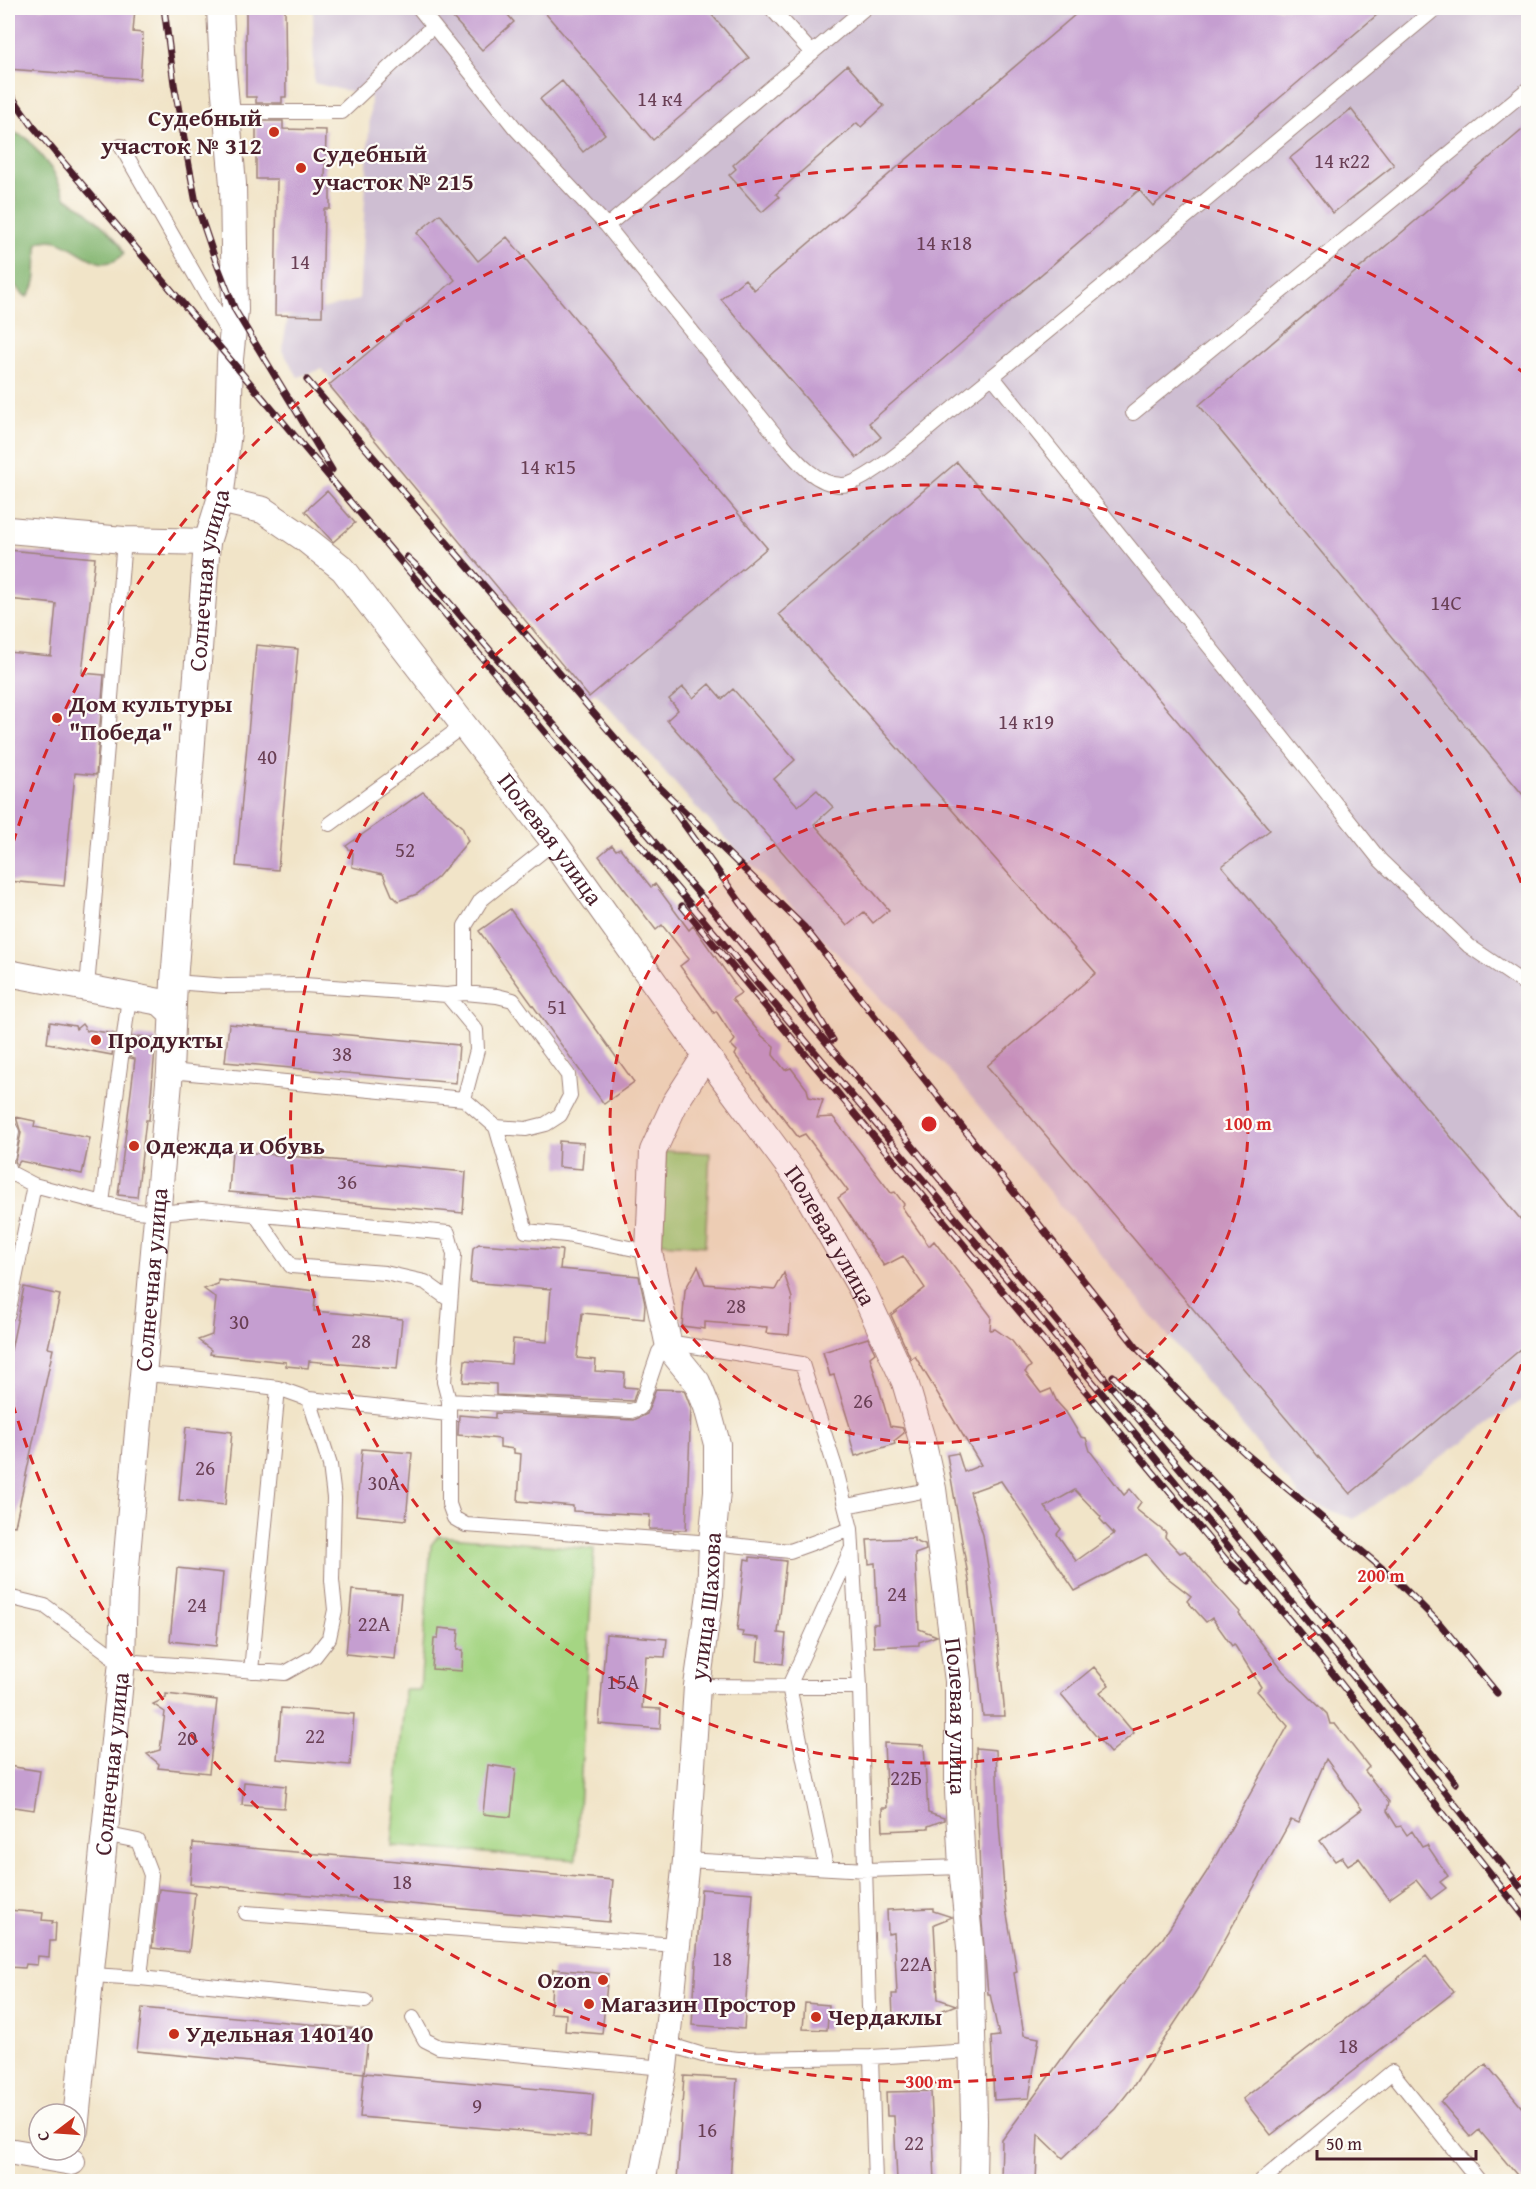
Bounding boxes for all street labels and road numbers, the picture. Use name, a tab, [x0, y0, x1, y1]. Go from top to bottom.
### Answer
street label: Солнечная улица	[179, 487, 238, 673]
street label: Полевая улица	[490, 765, 612, 913]
street label: Полевая улица	[776, 1157, 886, 1312]
street label: Солнечная улица	[125, 1186, 177, 1373]
street label: улица Шахова	[680, 1530, 730, 1684]
street label: Полевая улица	[936, 1635, 976, 1796]
street label: Солнечная улица	[85, 1670, 138, 1857]

